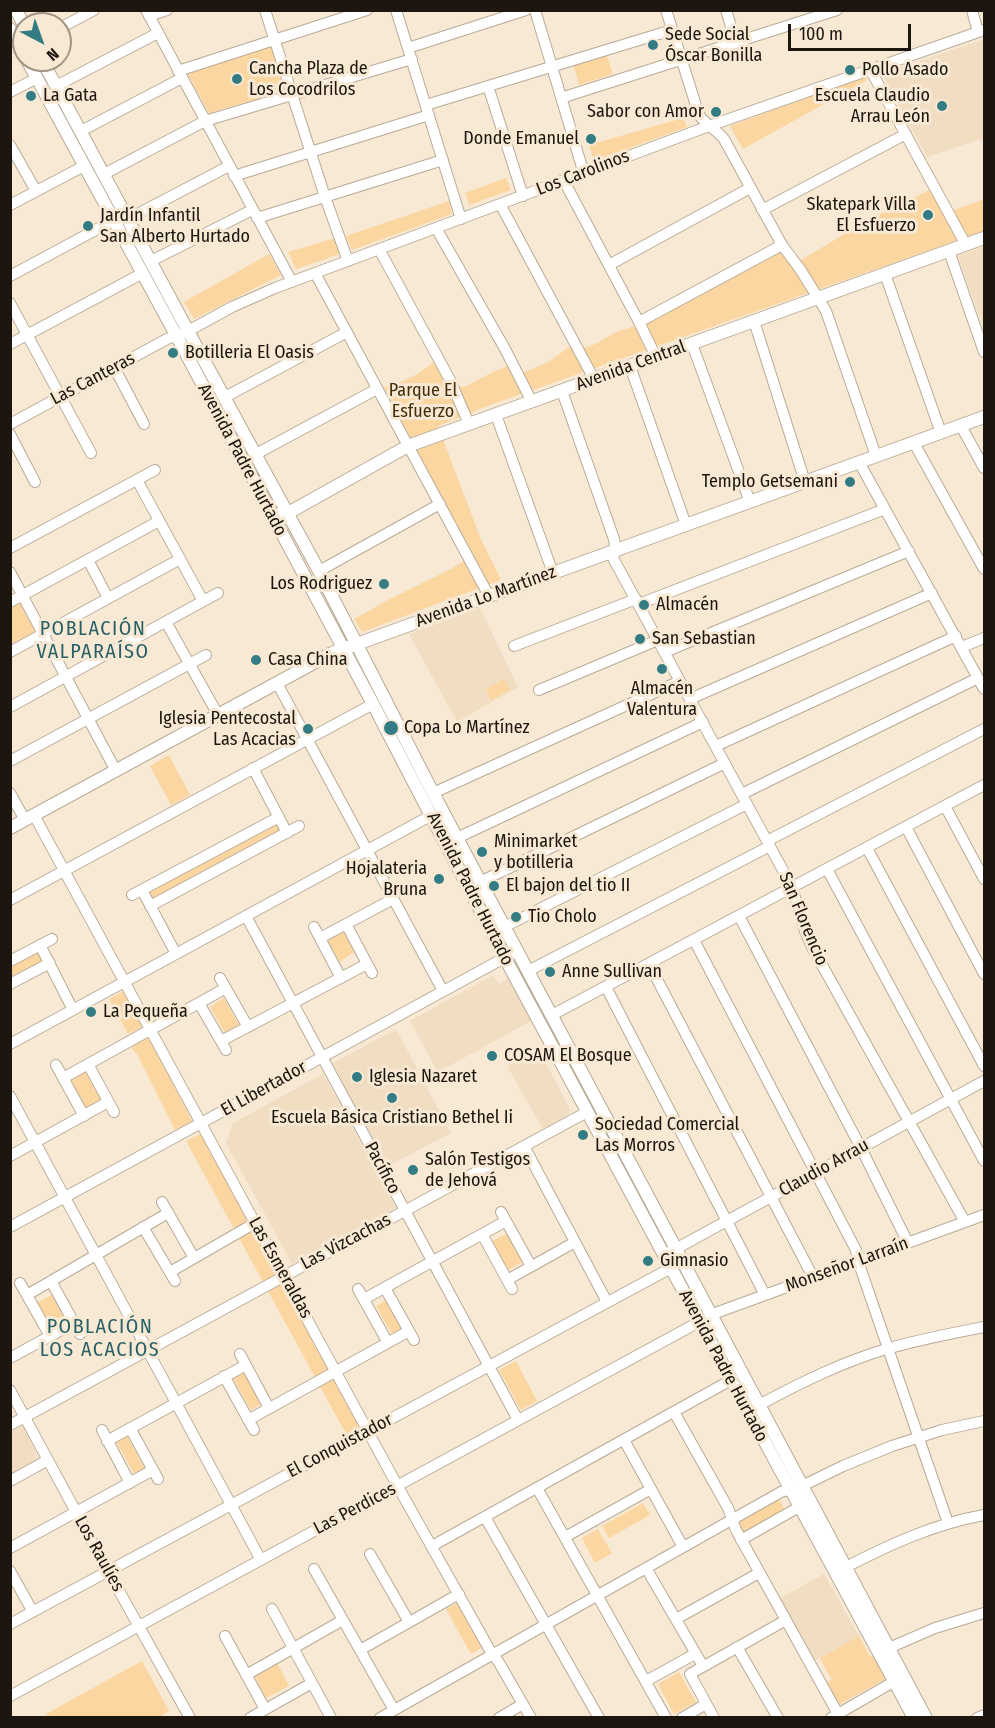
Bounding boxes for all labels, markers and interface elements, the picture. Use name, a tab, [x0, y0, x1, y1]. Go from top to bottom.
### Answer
north arrow	[12, 12, 72, 72]
scale bar	[791, 12, 914, 50]
text: 100 m	[799, 23, 843, 45]
place label: Sede Social Óscar Bonilla	[665, 24, 762, 66]
marker: Sede Social Óscar Bonilla	[646, 38, 660, 52]
text: N	[43, 44, 63, 65]
place label: Cancha Plaza de Los Cocodrilos	[249, 58, 368, 100]
place label: Pollo Asado	[862, 59, 948, 81]
marker: Pollo Asado	[843, 63, 857, 77]
marker: Cancha Plaza de Los Cocodrilos	[230, 72, 244, 86]
place label: La Gata	[43, 85, 98, 107]
place label: Escuela Claudio Arrau León	[815, 85, 930, 128]
marker: La Gata	[24, 89, 38, 103]
marker: Escuela Claudio Arrau León	[935, 99, 949, 113]
place label: Sabor con Amor	[587, 101, 704, 123]
marker: Sabor con Amor	[709, 105, 723, 119]
place label: Donde Emanuel	[463, 128, 579, 150]
marker: Donde Emanuel	[584, 132, 598, 146]
street label: Los Carolinos	[533, 145, 633, 201]
place label: Skatepark Villa El Esfuerzo	[807, 194, 916, 236]
place label: Jardín Infantil San Alberto Hurtado	[100, 205, 250, 248]
marker: Skatepark Villa El Esfuerzo	[921, 208, 935, 222]
marker: Jardín Infantil San Alberto Hurtado	[81, 219, 95, 233]
street label: Avenida Central	[573, 336, 689, 396]
place label: Botilleria El Oasis	[185, 342, 314, 364]
marker: Botilleria El Oasis	[166, 346, 180, 360]
street label: Las Canteras	[47, 348, 139, 410]
street label: Avenida Padre Hurtado	[193, 380, 291, 540]
park label: Parque El Esfuerzo	[389, 380, 457, 422]
place label: Templo Getsemani	[702, 471, 838, 493]
marker: Templo Getsemani	[843, 475, 857, 489]
street label: Avenida Lo Martínez	[413, 562, 559, 632]
place label: Los Rodriguez	[270, 573, 372, 595]
marker: Los Rodriguez	[377, 577, 391, 591]
place label: Almacén	[656, 594, 719, 616]
marker: Almacén	[637, 598, 651, 612]
district label: POBLACIÓN VALPARAÍSO	[36, 617, 150, 664]
place label: San Sebastian	[652, 628, 756, 650]
marker: San Sebastian	[633, 632, 647, 646]
place label: Casa China	[268, 649, 348, 671]
marker: Casa China	[249, 653, 263, 667]
marker: Almacén Valentura	[655, 662, 669, 676]
place label: Almacén Valentura	[627, 678, 697, 720]
place label: Iglesia Pentecostal Las Acacias	[159, 708, 296, 750]
place label: Copa Lo Martínez	[404, 717, 530, 739]
marker: Copa Lo Martínez	[382, 719, 400, 737]
marker: Iglesia Pentecostal Las Acacias	[301, 722, 315, 736]
street label: Avenida Padre Hurtado	[422, 809, 518, 969]
place label: Minimarket y botilleria	[494, 831, 577, 874]
marker: Minimarket y botilleria	[475, 845, 489, 859]
place label: Hojalateria Bruna	[346, 858, 427, 900]
street label: San Florencio	[774, 869, 832, 969]
marker: Hojalateria Bruna	[432, 872, 446, 886]
place label: El bajon del tio II	[506, 875, 630, 897]
marker: El bajon del tio II	[487, 879, 501, 893]
place label: Tio Cholo	[528, 906, 597, 928]
marker: Tio Cholo	[509, 910, 523, 924]
place label: Anne Sullivan	[562, 961, 662, 983]
marker: Anne Sullivan	[543, 965, 557, 979]
place label: La Pequeña	[103, 1001, 188, 1023]
marker: La Pequeña	[84, 1005, 98, 1019]
place label: COSAM El Bosque	[504, 1045, 632, 1067]
marker: COSAM El Bosque	[485, 1049, 499, 1063]
street label: El Libertador	[217, 1057, 311, 1121]
place label: Iglesia Nazaret	[369, 1066, 477, 1088]
marker: Iglesia Nazaret	[350, 1070, 364, 1084]
marker: Escuela Básica Cristiano Bethel Ii	[385, 1091, 399, 1105]
place label: Escuela Básica Cristiano Bethel Ii	[271, 1107, 513, 1129]
place label: Sociedad Comercial Las Morros	[595, 1114, 739, 1156]
marker: Sociedad Comercial Las Morros	[576, 1128, 590, 1142]
street label: Claudio Arrau	[775, 1134, 873, 1202]
street label: Pacífico	[359, 1138, 405, 1198]
place label: Salón Testigos de Jehová	[425, 1149, 530, 1192]
marker: Salón Testigos de Jehová	[406, 1163, 420, 1177]
street label: Las Vizcachas	[297, 1209, 395, 1275]
street label: Las Esmeraldas	[243, 1214, 317, 1322]
street label: Monseñor Larraín	[783, 1233, 911, 1297]
place label: Gimnasio	[660, 1250, 729, 1272]
marker: Gimnasio	[641, 1254, 655, 1268]
street label: Avenida Padre Hurtado	[674, 1286, 772, 1446]
district label: POBLACIÓN LOS ACACIOS	[40, 1315, 160, 1362]
street label: El Conquistador	[284, 1409, 396, 1483]
street label: Las Perdices	[310, 1478, 400, 1540]
street label: Los Raulíes	[70, 1513, 128, 1595]

